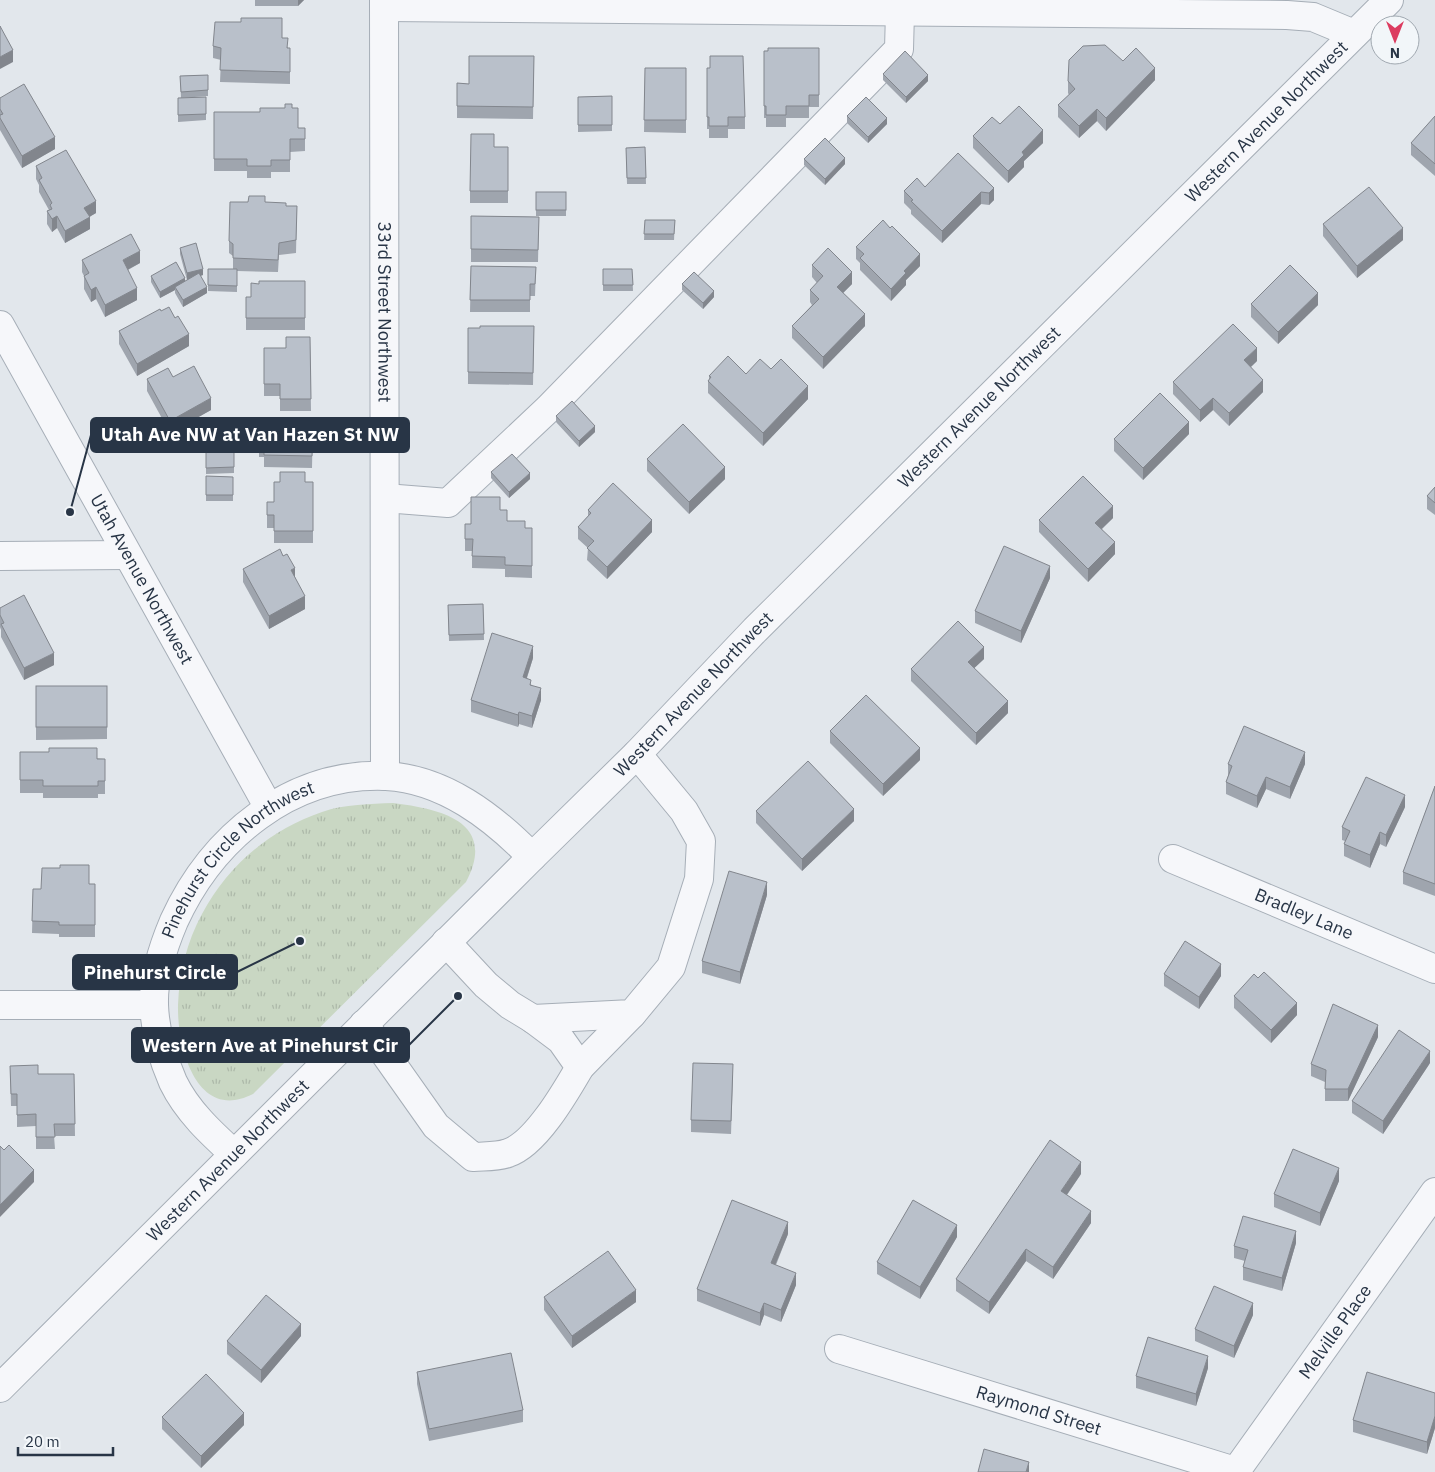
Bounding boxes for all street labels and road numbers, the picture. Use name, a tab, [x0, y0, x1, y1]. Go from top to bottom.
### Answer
street label: Western Avenue Northwest	[1180, 35, 1352, 207]
street label: 33rd Street Northwest	[373, 221, 397, 403]
street label: Western Avenue Northwest	[893, 321, 1065, 493]
street label: Utah Avenue Northwest	[85, 490, 199, 668]
street label: Western Avenue Northwest	[609, 606, 778, 781]
street label: Pinehurst Circle Northwest	[156, 775, 317, 942]
street label: Bradley Lane	[1251, 883, 1357, 944]
street label: Western Avenue Northwest	[141, 1074, 314, 1246]
street label: Melville Place	[1293, 1280, 1376, 1383]
street label: Raymond Street	[973, 1380, 1104, 1440]

